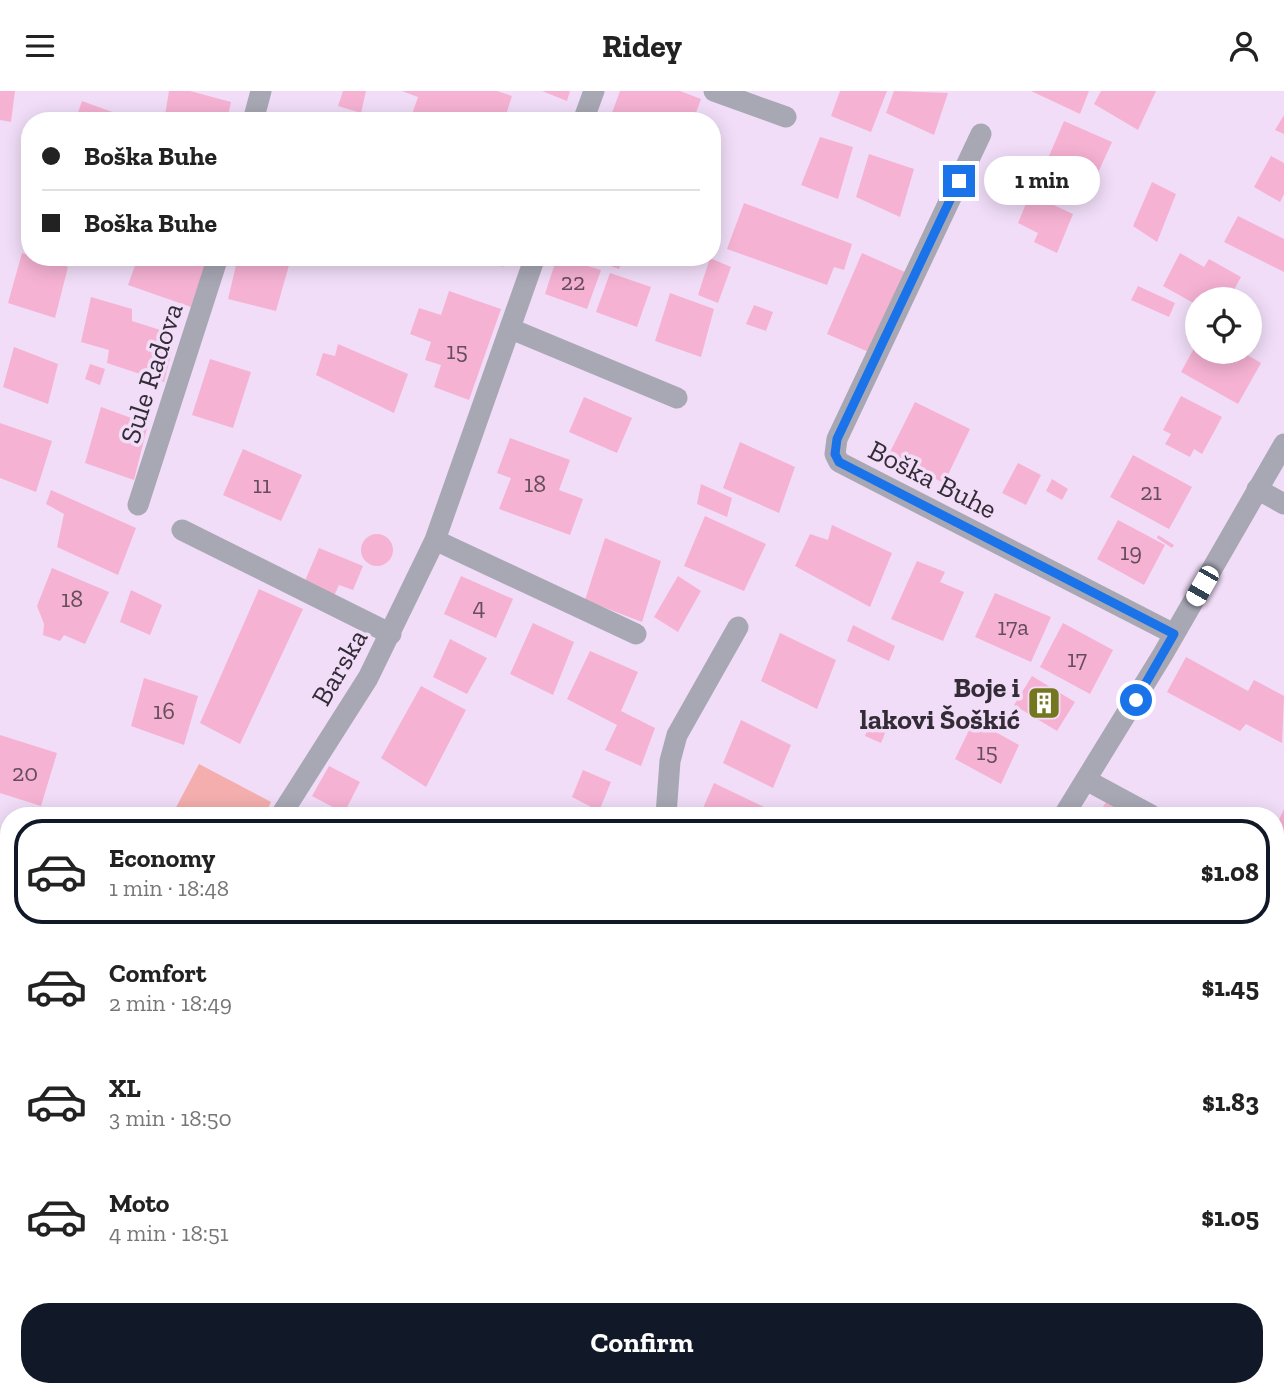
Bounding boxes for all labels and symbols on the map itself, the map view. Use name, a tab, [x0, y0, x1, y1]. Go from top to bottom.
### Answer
callout: 1 min	[984, 157, 1099, 205]
route end	[943, 165, 975, 197]
house number: 22	[561, 267, 585, 296]
street label: Sule Radova	[113, 298, 190, 447]
house number: 15	[446, 336, 468, 365]
street label: Boška Buhe	[863, 433, 1002, 526]
house number: 18	[524, 469, 546, 498]
house number: 11	[253, 470, 271, 499]
house number: 21	[1140, 477, 1162, 506]
house number: 19	[1120, 537, 1142, 566]
car	[1183, 563, 1222, 609]
house number: 18	[61, 584, 83, 613]
house number: 4	[473, 592, 486, 621]
house number: 17a	[997, 612, 1029, 641]
street label: Barska	[305, 623, 375, 711]
house number: 17	[1067, 644, 1087, 673]
place label: Boje i lakovi Šoškić	[860, 671, 1020, 736]
building icon: Boje i lakovi Šoškić	[1025, 684, 1063, 722]
route start	[1120, 684, 1152, 716]
house number: 16	[153, 696, 175, 725]
house number: 15	[976, 737, 998, 766]
house number: 20	[12, 758, 38, 787]

